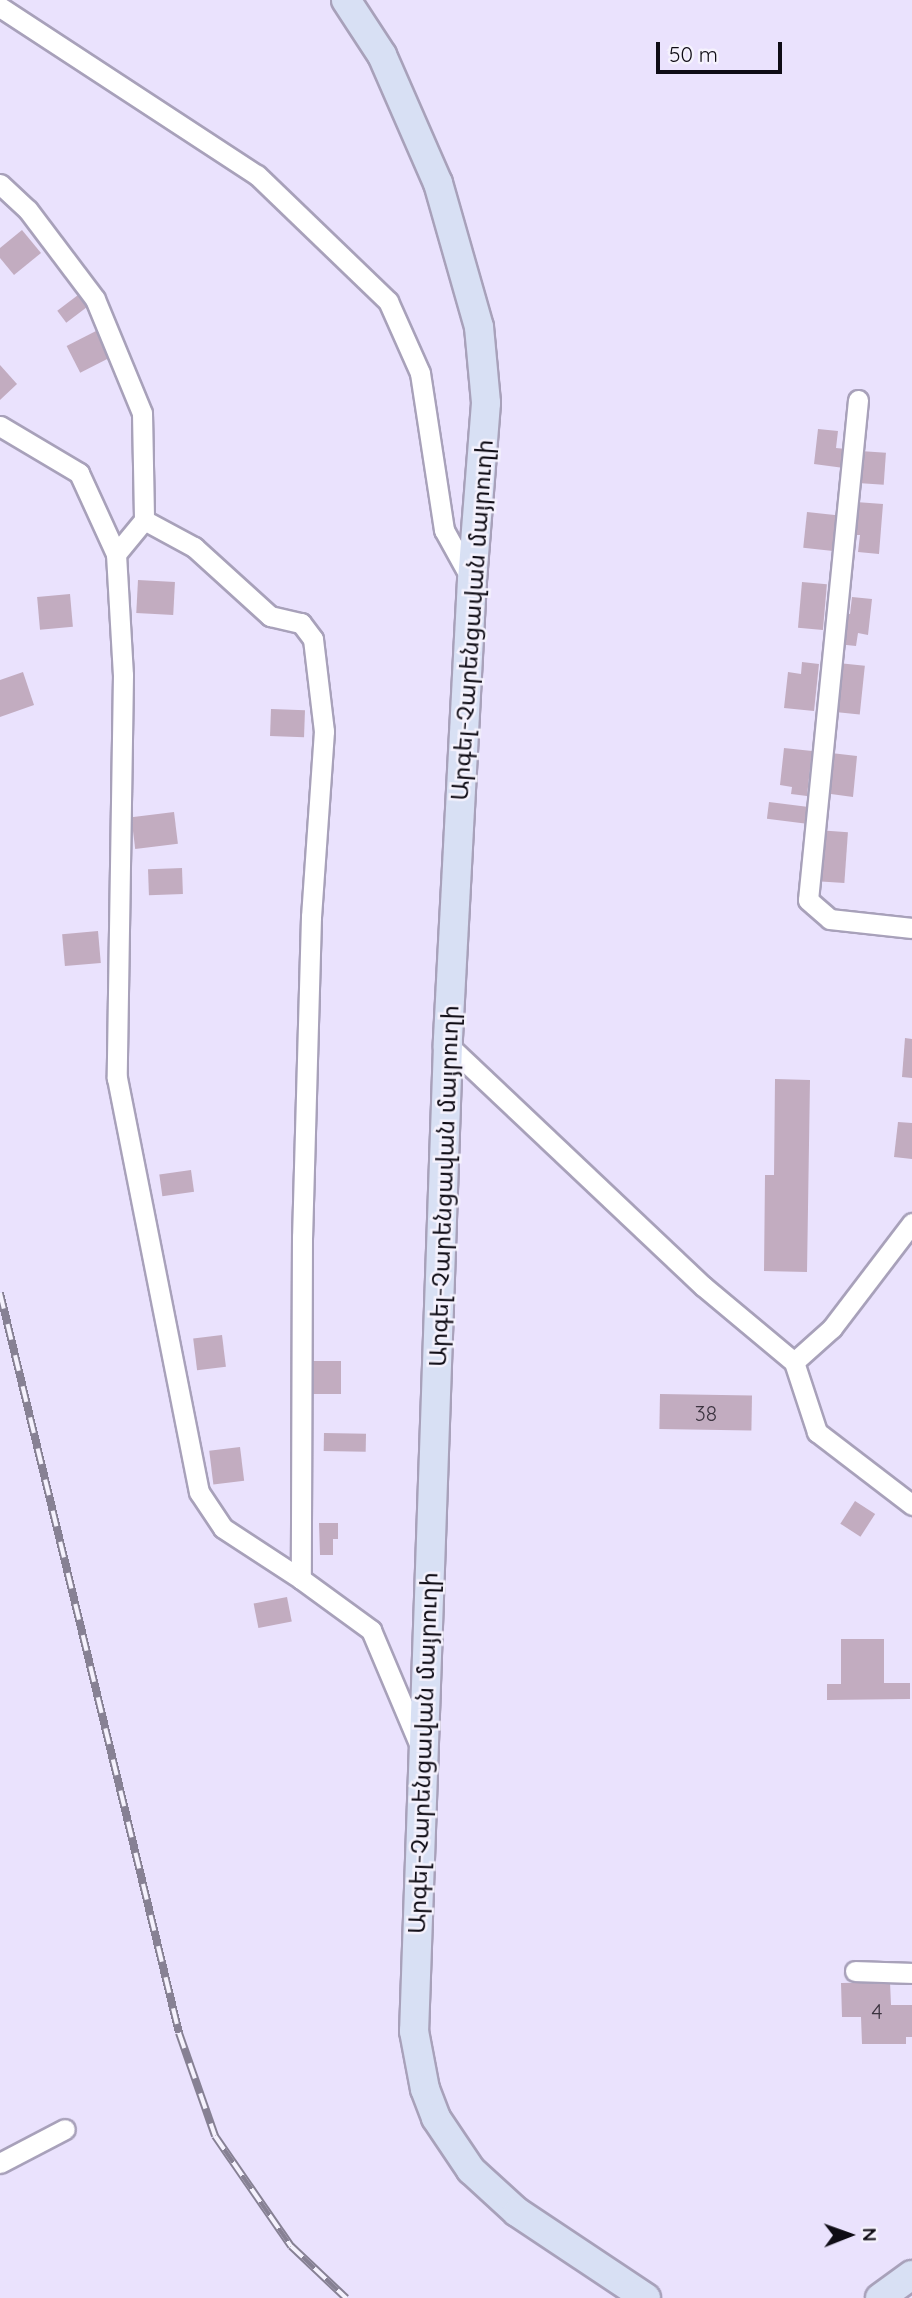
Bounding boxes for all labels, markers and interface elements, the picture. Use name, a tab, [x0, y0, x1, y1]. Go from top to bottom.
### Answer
scale bar	[660, 28, 786, 72]
text: 50 m	[669, 41, 718, 67]
street label: Արգել-Չարենցավան մայրուղի	[445, 438, 499, 802]
street label: Արգել-Չարենցավան մայրուղի	[423, 1005, 465, 1367]
house number: 38	[695, 1400, 717, 1426]
street label: Արգել-Չարենցավան մայրուղի	[402, 1572, 444, 1934]
house number: 4	[871, 1998, 883, 2024]
north arrow	[814, 2200, 884, 2270]
text: N	[858, 2227, 882, 2242]

